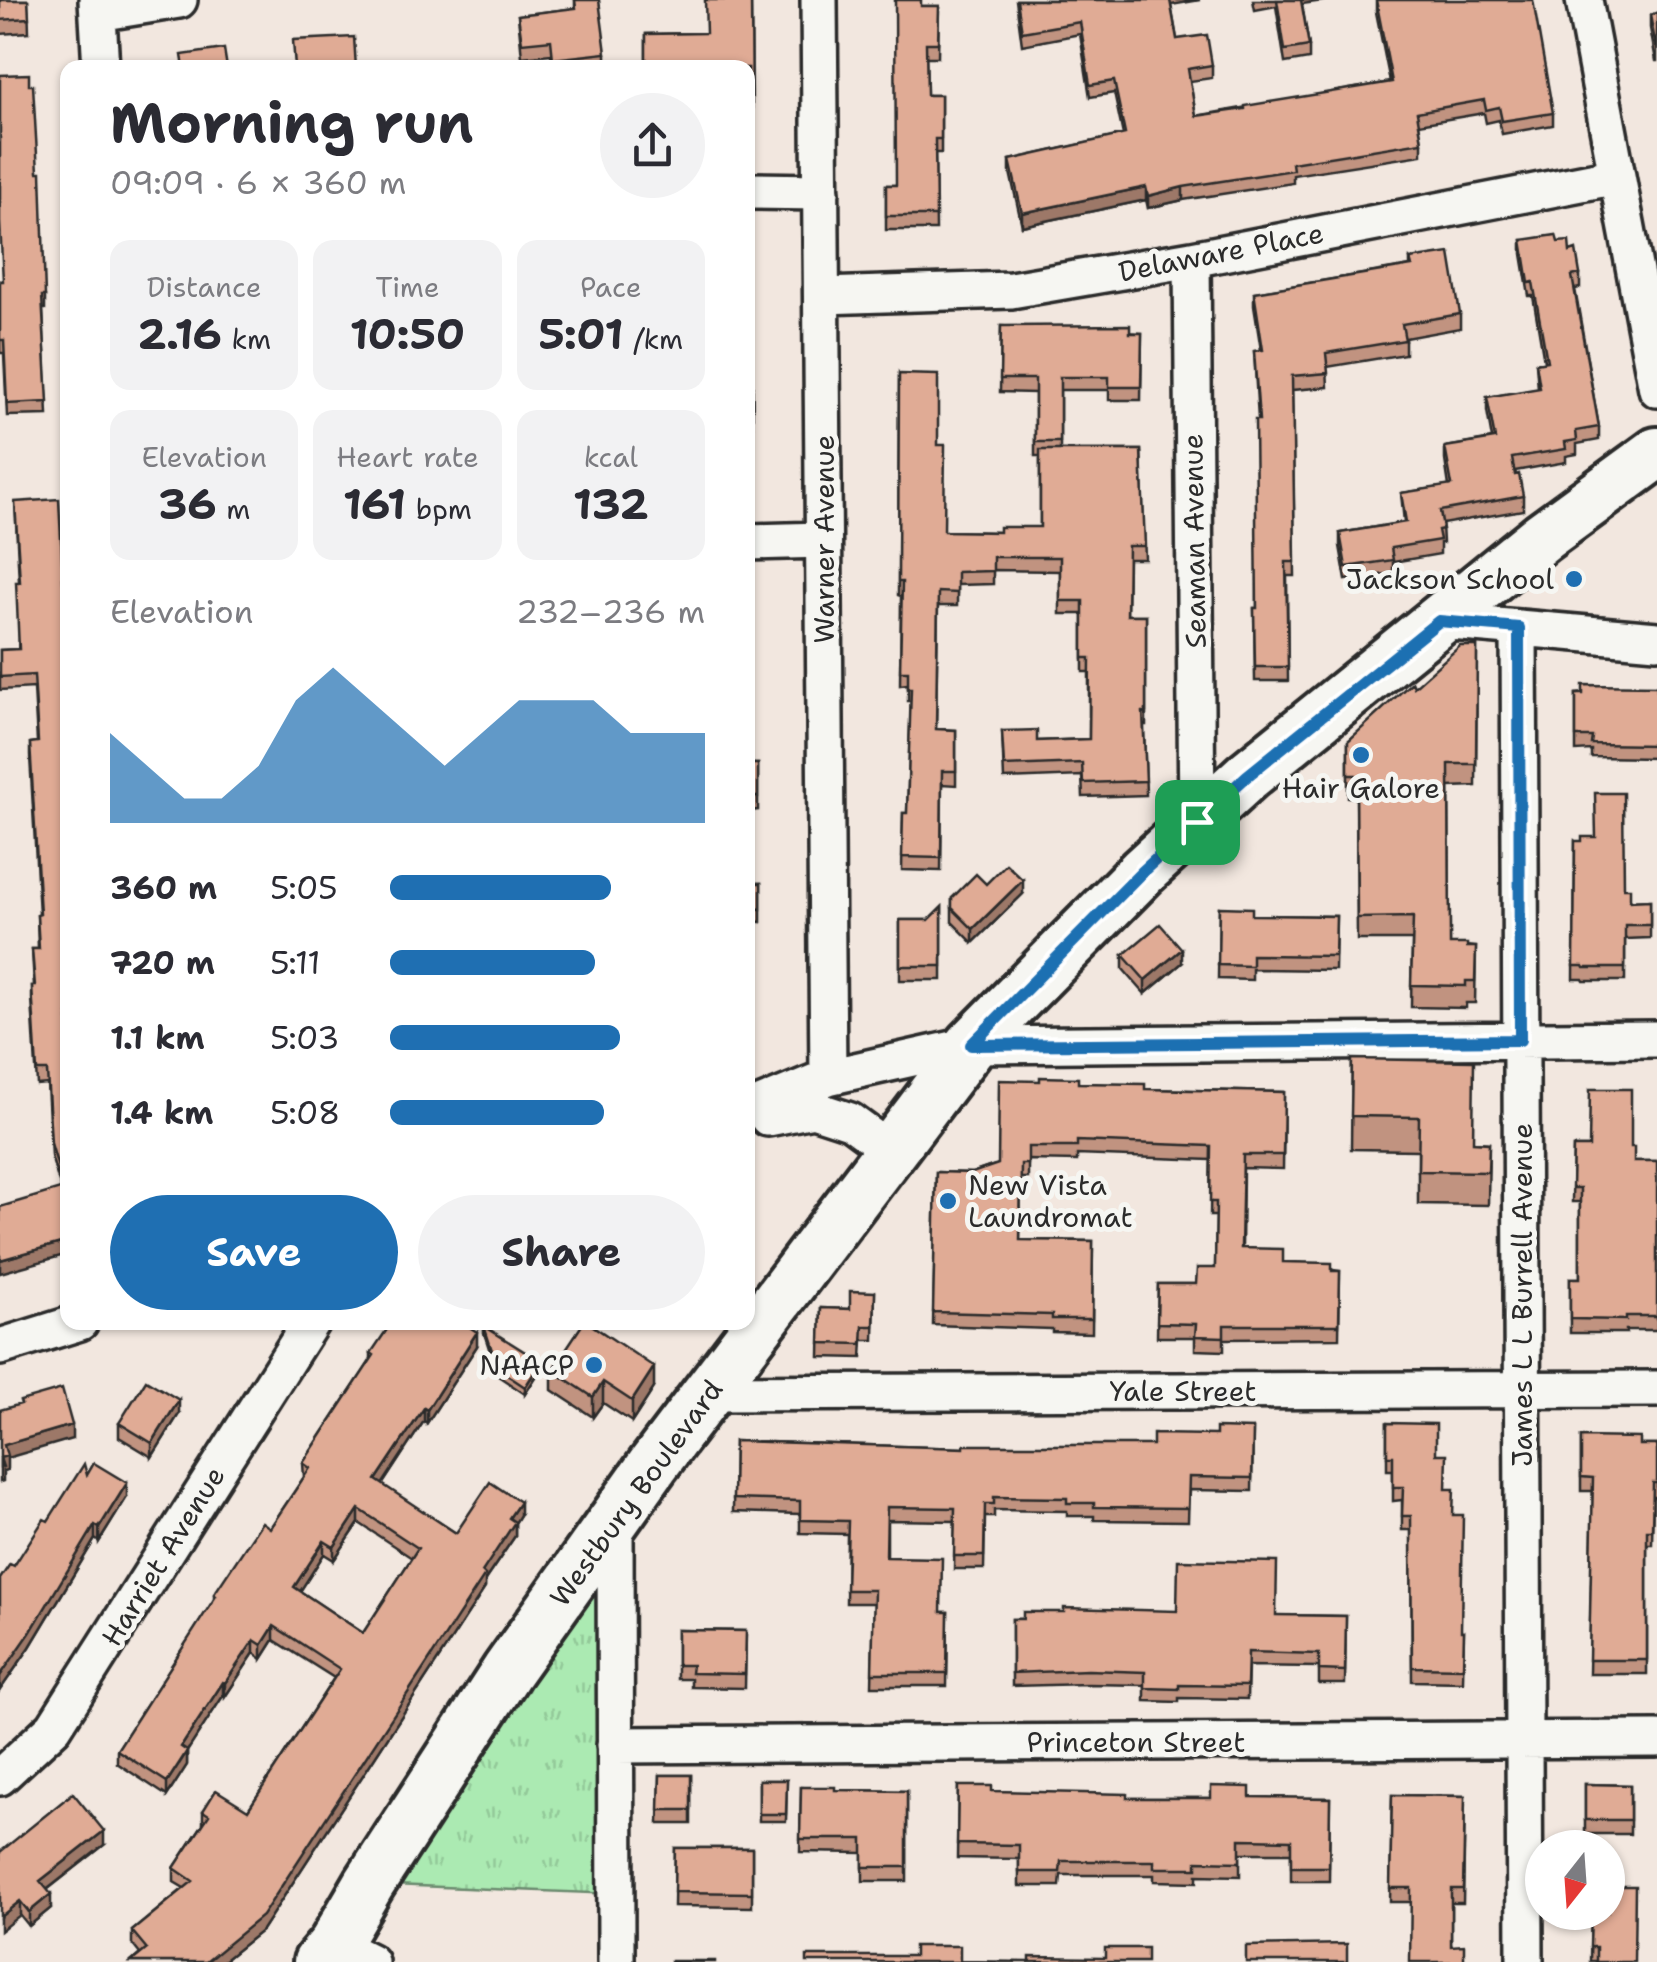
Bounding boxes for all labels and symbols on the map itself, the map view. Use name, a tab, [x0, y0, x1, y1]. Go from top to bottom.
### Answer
street label: Delaware Place	[1115, 213, 1327, 291]
street label: Seaman Avenue	[1173, 433, 1215, 649]
street label: Warner Avenue	[805, 435, 843, 643]
place label: Jackson School	[1346, 560, 1555, 598]
marker: Jackson School	[1563, 568, 1585, 590]
marker: Hair Galore	[1350, 744, 1372, 766]
place label: Hair Galore	[1282, 769, 1440, 807]
pin	[1155, 780, 1240, 865]
street label: James L L Burrell Avenue	[1503, 1123, 1541, 1467]
place label: New Vista Laundromat	[968, 1166, 1133, 1236]
marker: New Vista Laundromat	[937, 1190, 959, 1212]
place label: NAACP	[479, 1346, 574, 1384]
marker: NAACP	[583, 1354, 605, 1376]
street label: Westbury Boulevard	[541, 1372, 731, 1614]
street label: Yale Street	[1110, 1372, 1256, 1410]
street label: Harriet Avenue	[92, 1459, 234, 1653]
street label: Princeton Street	[1027, 1723, 1245, 1761]
north arrow	[1525, 1830, 1625, 1930]

